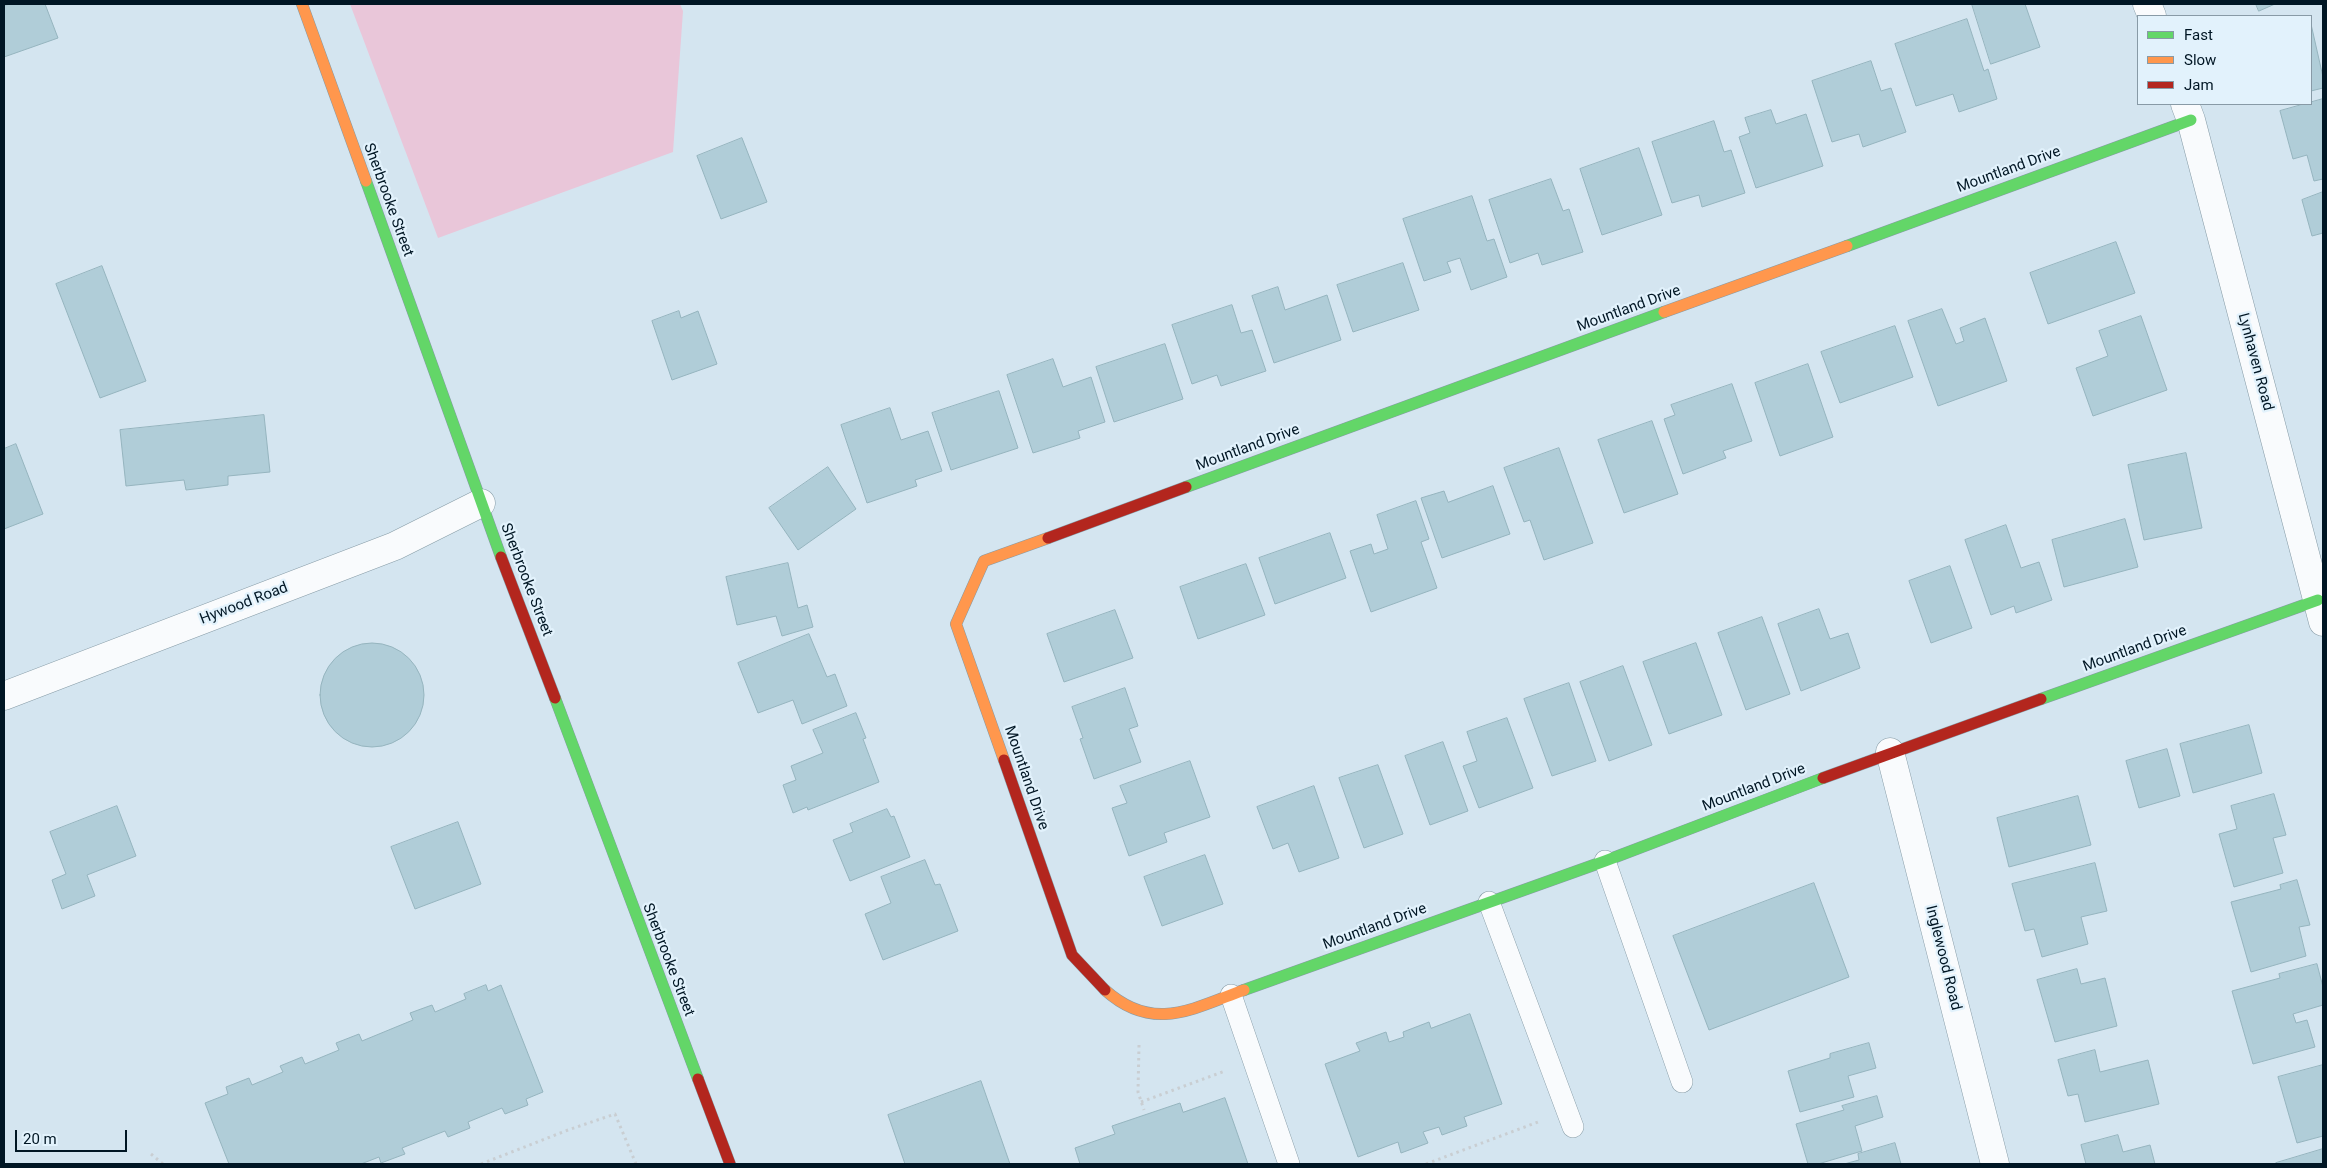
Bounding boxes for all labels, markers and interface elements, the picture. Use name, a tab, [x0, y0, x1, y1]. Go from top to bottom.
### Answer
legend	[2137, 15, 2312, 105]
text: Fast	[2184, 26, 2213, 44]
text: Slow	[2184, 51, 2216, 69]
text: Jam	[2184, 76, 2214, 94]
street label: Sherbrooke Street	[359, 141, 417, 259]
street label: Mountland Drive	[1955, 143, 2063, 197]
street label: Mountland Drive	[1575, 282, 1683, 336]
street label: Lynhaven Road	[2233, 311, 2277, 413]
street label: Mountland Drive	[1194, 421, 1302, 475]
street label: Sherbrooke Street	[496, 521, 556, 639]
street label: Hywood Road	[197, 579, 291, 629]
street label: Mountland Drive	[2081, 622, 2189, 676]
street label: Mountland Drive	[1000, 724, 1052, 832]
street label: Mountland Drive	[1700, 760, 1808, 816]
street label: Mountland Drive	[1321, 900, 1429, 954]
street label: Sherbrooke Street	[638, 901, 698, 1019]
street label: Inglewood Road	[1921, 904, 1965, 1012]
scale bar	[18, 1120, 130, 1152]
text: 20 m	[23, 1130, 57, 1148]

